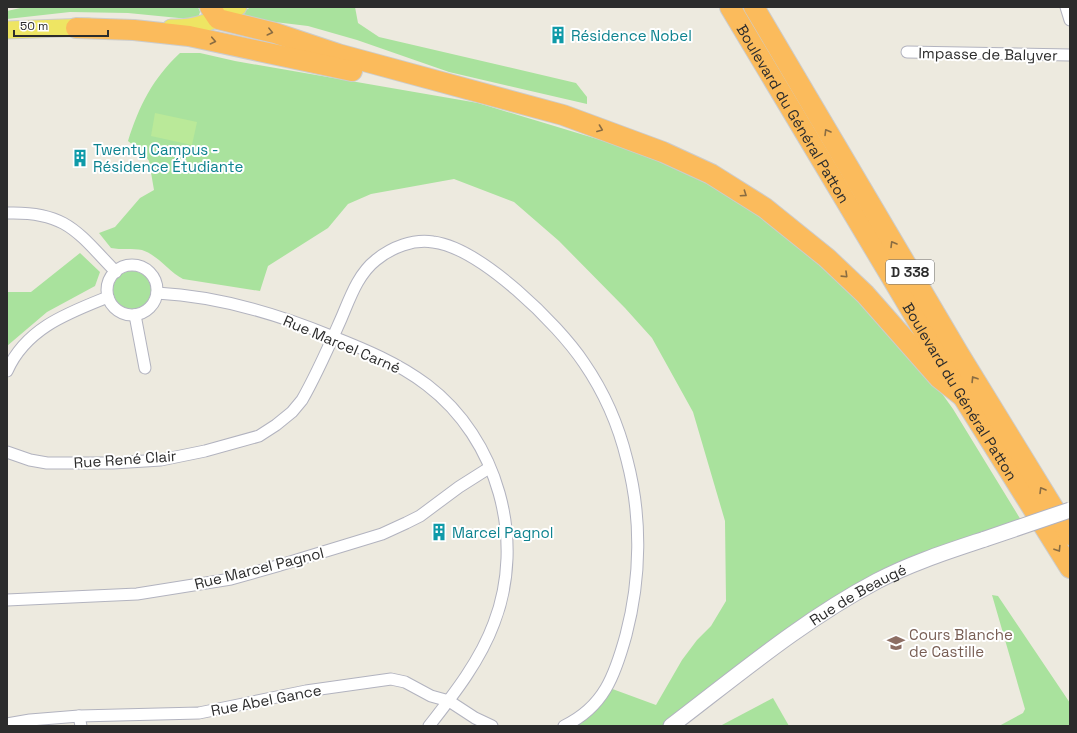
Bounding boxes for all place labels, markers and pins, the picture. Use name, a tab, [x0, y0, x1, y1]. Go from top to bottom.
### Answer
building icon: Résidence Nobel	[548, 25, 568, 45]
place label: Résidence Nobel	[571, 26, 692, 45]
place label: Twenty Campus - Résidence Étudiante	[93, 140, 243, 176]
building icon: Twenty Campus - Résidence Étudiante	[70, 148, 90, 168]
building icon: Marcel Pagnol	[429, 522, 449, 542]
place label: Marcel Pagnol	[452, 523, 553, 542]
place label: Cours Blanche de Castille	[909, 625, 1013, 661]
school or university icon: Cours Blanche de Castille	[886, 633, 906, 653]

